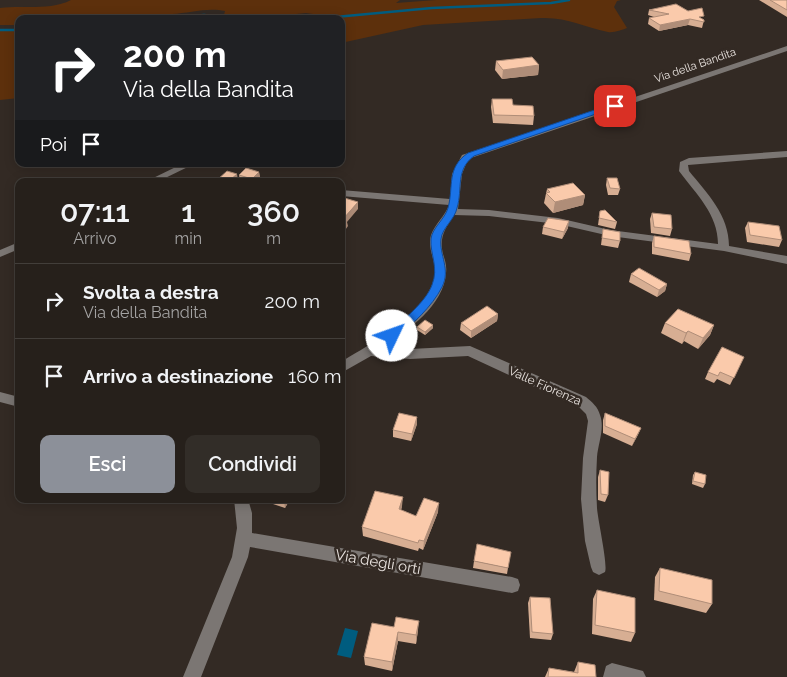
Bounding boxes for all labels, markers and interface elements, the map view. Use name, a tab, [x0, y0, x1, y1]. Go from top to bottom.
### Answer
text: 200 m	[123, 34, 227, 75]
icon: right	[40, 35, 105, 100]
street label: Via della Bandita	[653, 45, 738, 86]
text: Via della Bandita	[123, 76, 294, 102]
pin	[594, 85, 636, 127]
icon: arrive	[601, 92, 629, 120]
icon: arrive	[77, 130, 105, 158]
text: Poi	[40, 133, 67, 155]
text: 07:11	[60, 194, 130, 229]
text: 1	[181, 194, 195, 229]
text: 360	[247, 194, 300, 229]
text: Arrivo	[73, 229, 116, 248]
text: min	[175, 229, 202, 248]
text: m	[266, 229, 281, 248]
text: Svolta a destra	[83, 281, 219, 303]
icon: right	[40, 287, 68, 315]
text: 200 m	[265, 290, 320, 312]
text: Via della Bandita	[83, 303, 207, 322]
position arrow	[365, 309, 417, 361]
icon: arrive	[40, 362, 68, 390]
street label: Valle Fiorenza	[507, 364, 583, 408]
text: Arrivo a destinazione	[83, 365, 273, 387]
text: 160 m	[288, 365, 342, 387]
button: Esci	[40, 435, 175, 493]
button: Condividi	[185, 435, 320, 493]
street label: Via degli orti	[334, 546, 422, 578]

